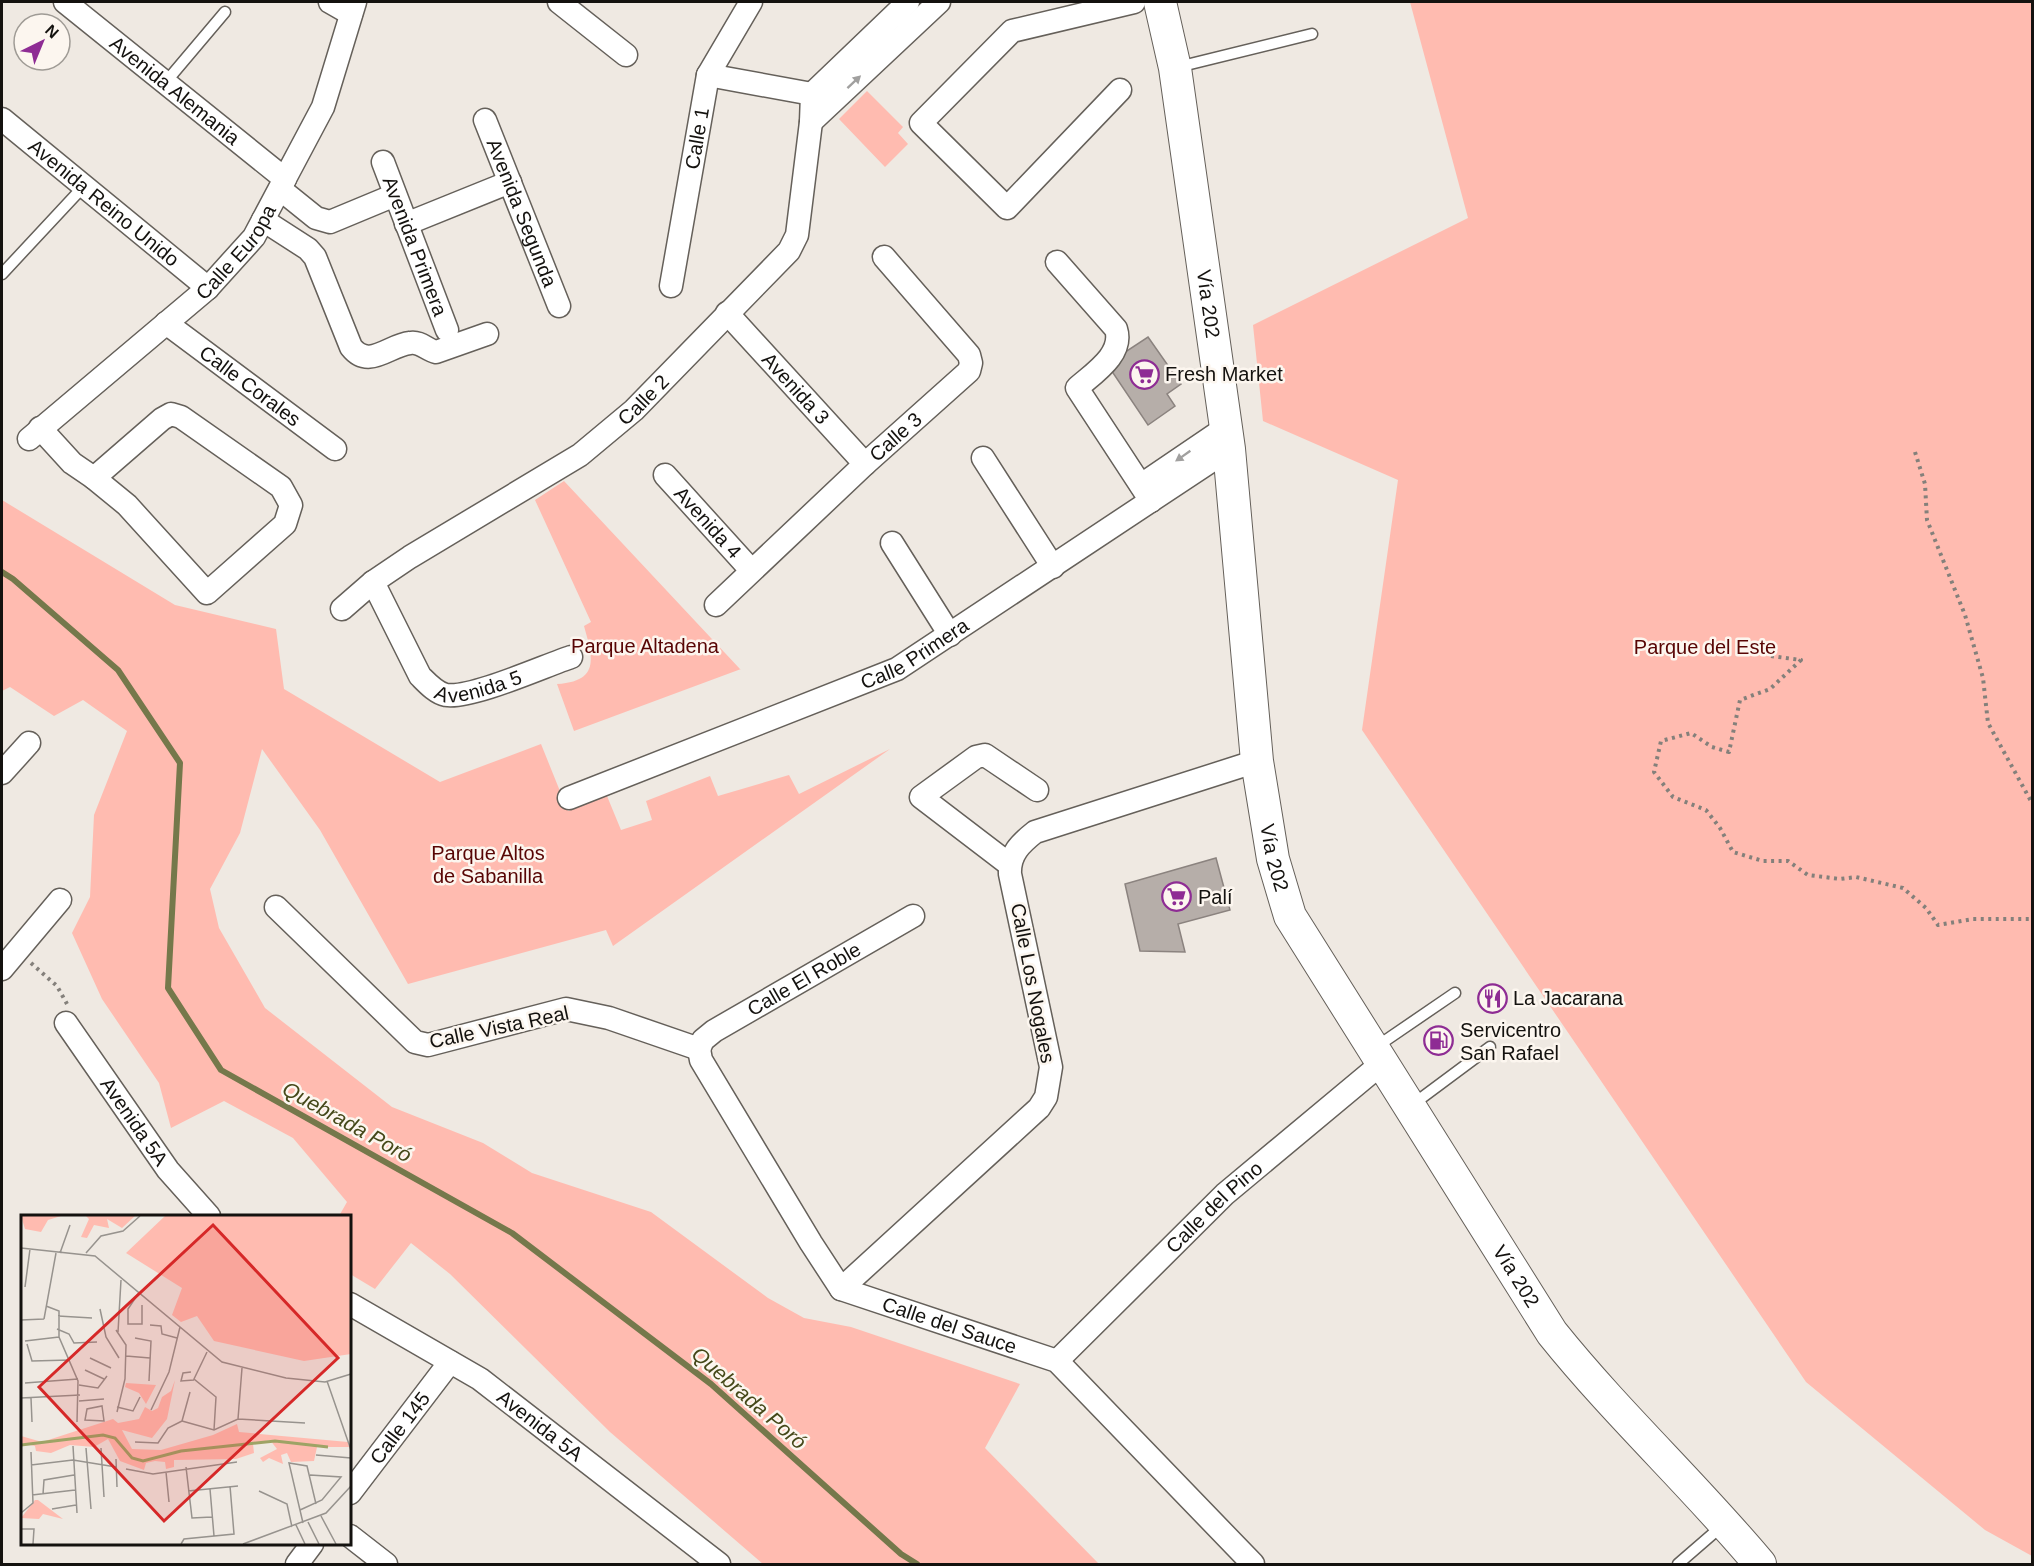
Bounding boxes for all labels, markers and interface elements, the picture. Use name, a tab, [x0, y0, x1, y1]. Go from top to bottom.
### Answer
north arrow	[12, 12, 72, 72]
text: N	[42, 21, 62, 42]
street label: Avenida Alemania	[106, 32, 245, 150]
one-way arrow	[846, 76, 861, 89]
street label: Calle 1	[681, 106, 713, 171]
street label: Avenida Reino Unido	[25, 135, 184, 271]
street label: Avenida Segunda	[483, 136, 562, 291]
street label: Avenida Primera	[378, 173, 452, 320]
street label: Calle Europa	[192, 200, 281, 304]
street label: Vía 202	[1193, 268, 1224, 340]
street label: Calle Corales	[195, 341, 305, 430]
street label: Avenida 3	[758, 348, 834, 428]
supermarket icon: Fresh Market	[1128, 358, 1160, 390]
place label: Fresh Market	[1165, 363, 1283, 385]
street label: Calle 2	[614, 370, 673, 430]
street label: Calle 3	[865, 408, 926, 466]
one-way arrow	[1175, 450, 1191, 462]
street label: Avenida 4	[670, 482, 746, 563]
street label: Calle Primera	[858, 613, 973, 693]
park label: Parque Altadena	[571, 635, 720, 657]
park label: Parque del Este	[1634, 636, 1776, 658]
street label: Avenida 5	[431, 666, 525, 707]
street label: Vía 202	[1256, 822, 1293, 894]
park label: Parque Altos de Sabanilla	[431, 842, 545, 887]
supermarket icon: Palí	[1161, 881, 1193, 913]
place label: Palí	[1198, 886, 1233, 908]
street label: Calle Los Nogales	[1007, 901, 1059, 1065]
street label: Calle El Roble	[744, 938, 864, 1020]
restaurant icon: La Jacarana	[1476, 982, 1508, 1014]
place label: La Jacarana	[1513, 987, 1624, 1009]
street label: Calle Vista Real	[427, 1001, 571, 1053]
place label: Servicentro San Rafael	[1460, 1019, 1561, 1064]
fuel station icon: Servicentro San Rafael	[1423, 1025, 1455, 1057]
street label: Avenida 5A	[96, 1073, 173, 1170]
water label: Quebrada Poró	[279, 1077, 416, 1167]
street label: Calle del Pino	[1161, 1157, 1267, 1257]
inset map	[21, 1215, 351, 1545]
street label: Vía 202	[1489, 1241, 1544, 1311]
street label: Calle del Sauce	[880, 1293, 1019, 1358]
water label: Quebrada Poró	[688, 1342, 811, 1454]
street label: Avenida 5A	[493, 1386, 588, 1466]
street label: Calle 145	[365, 1388, 434, 1468]

